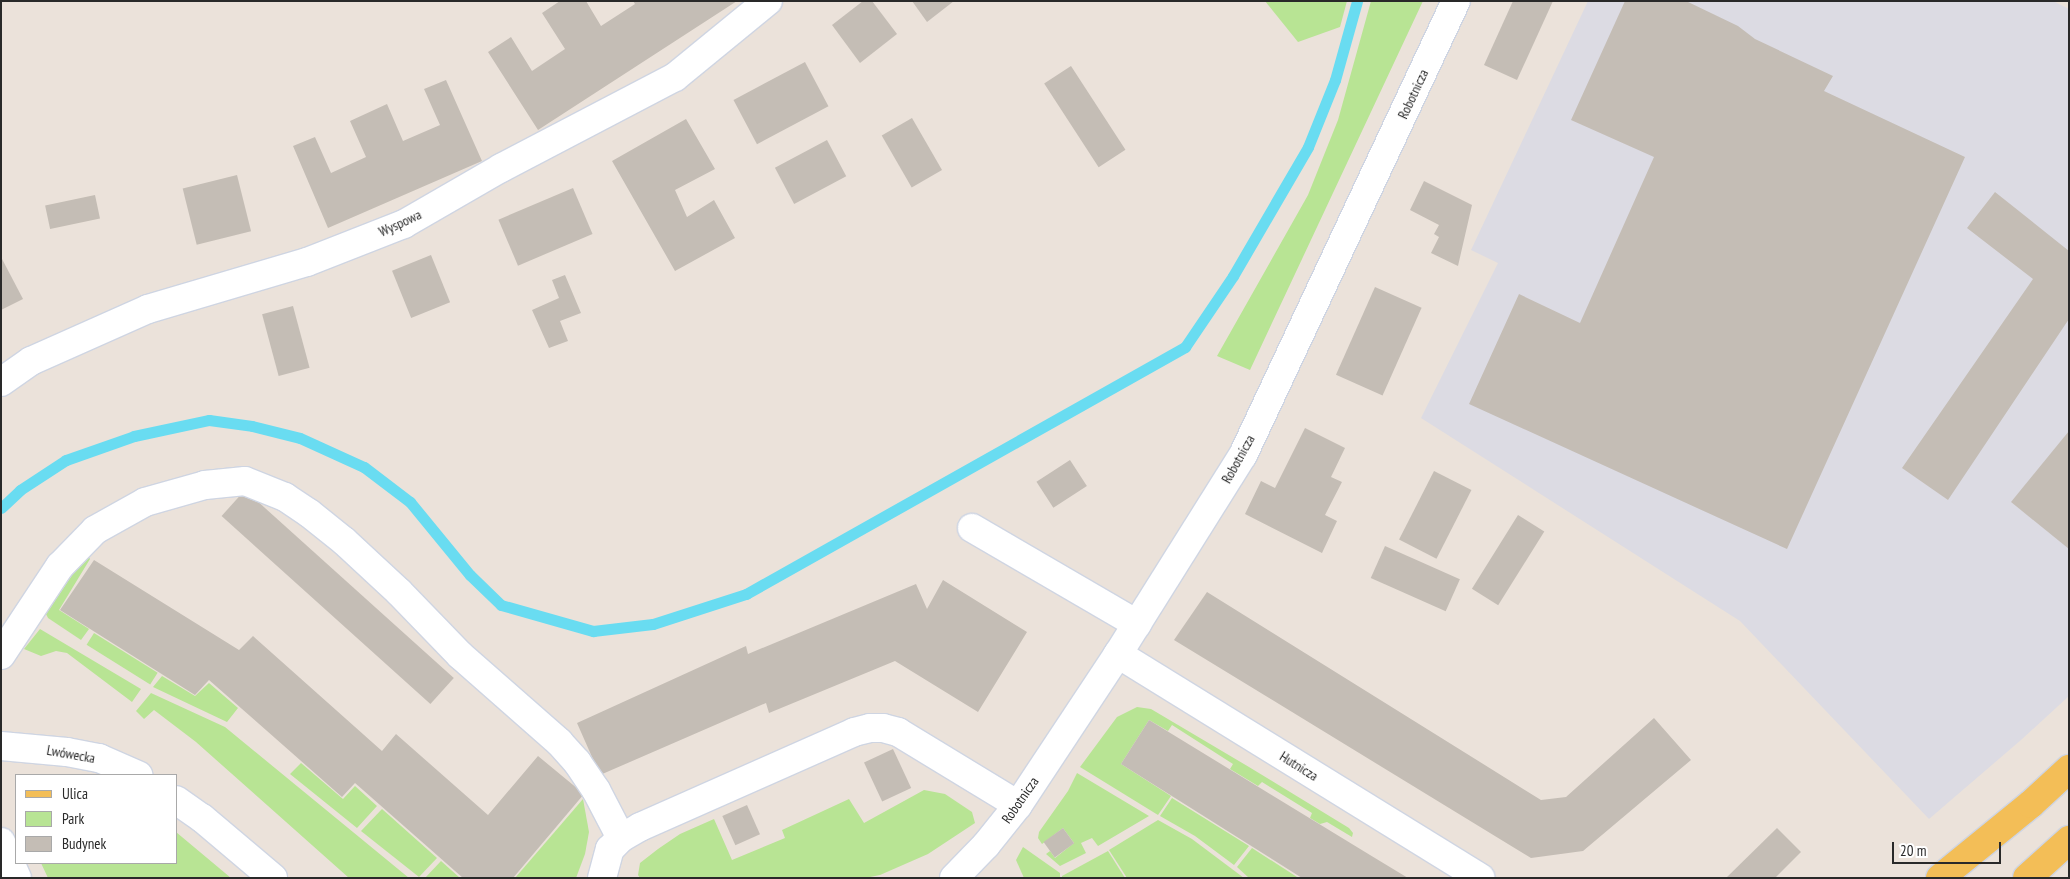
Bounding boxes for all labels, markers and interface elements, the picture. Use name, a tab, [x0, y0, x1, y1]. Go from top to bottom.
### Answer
street label: Robotnicza	[1394, 67, 1432, 121]
street label: Wyspowa	[376, 206, 424, 240]
street label: Robotnicza	[1218, 432, 1258, 486]
street label: Lwówecka	[45, 741, 97, 767]
street label: Hutnicza	[1277, 748, 1321, 784]
legend	[15, 774, 178, 864]
street label: Robotnicza	[998, 774, 1042, 826]
text: Ulica	[62, 784, 88, 803]
text: Park	[62, 809, 84, 828]
scale bar	[1895, 832, 2004, 864]
text: Budynek	[62, 834, 106, 853]
text: 20 m	[1900, 841, 1926, 860]

